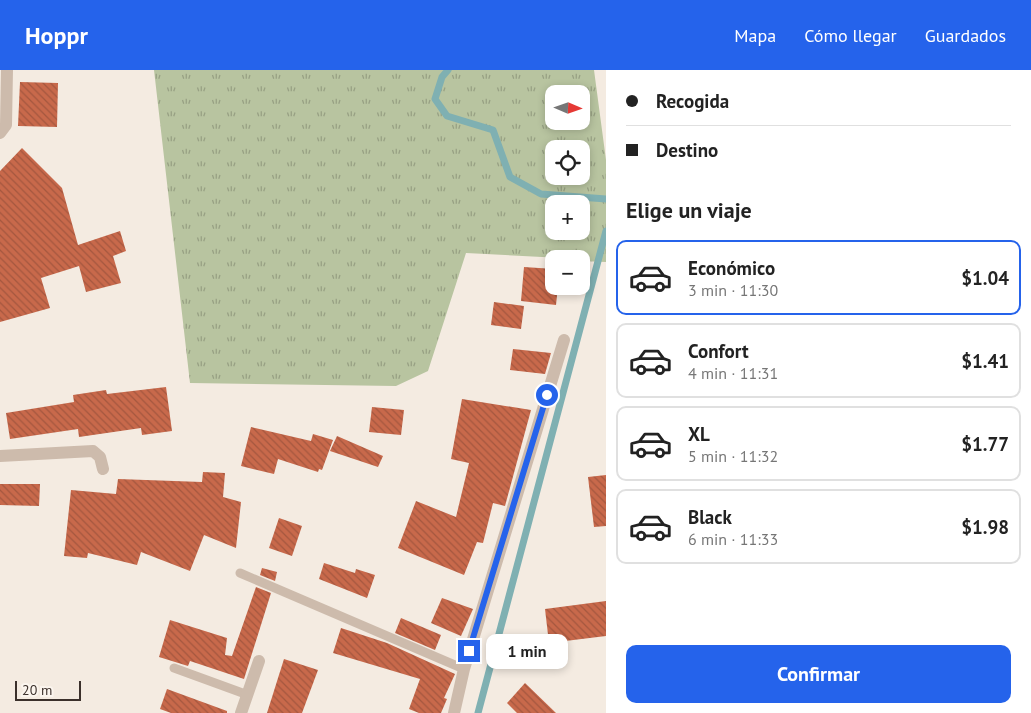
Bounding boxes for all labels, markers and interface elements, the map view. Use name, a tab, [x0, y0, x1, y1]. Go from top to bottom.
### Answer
text: Hoppr	[25, 20, 88, 51]
text: Mapa	[734, 24, 776, 47]
text: Cómo llegar	[804, 24, 897, 47]
text: Guardados	[925, 24, 1006, 47]
north arrow	[545, 85, 590, 130]
map controls	[545, 85, 590, 295]
text: Recogida	[656, 89, 729, 113]
text: Destino	[656, 138, 718, 162]
button: locate	[545, 140, 590, 185]
button: +	[545, 195, 590, 240]
text: Elige un viaje	[626, 196, 752, 224]
button: −	[545, 250, 590, 295]
icon: car	[628, 255, 673, 300]
text: Económico	[688, 256, 775, 280]
text: $1.04	[961, 266, 1009, 290]
text: 3 min · 11:30	[688, 280, 778, 300]
icon: car	[628, 338, 673, 383]
text: Confort	[688, 339, 749, 363]
text: $1.41	[961, 349, 1009, 373]
text: 4 min · 11:31	[688, 363, 778, 383]
route start	[536, 384, 558, 406]
icon: car	[628, 421, 673, 466]
text: XL	[688, 422, 710, 446]
text: $1.77	[961, 432, 1009, 456]
text: 5 min · 11:32	[688, 446, 778, 466]
icon: car	[628, 504, 673, 549]
text: Black	[688, 505, 732, 529]
text: $1.98	[961, 515, 1009, 539]
text: 6 min · 11:33	[688, 529, 778, 549]
callout: 1 min	[486, 634, 569, 668]
route end	[458, 640, 480, 662]
text: 1 min	[507, 641, 547, 661]
button: Confirmar	[626, 645, 1011, 703]
scale bar	[15, 678, 81, 701]
text: 20 m	[22, 681, 52, 699]

